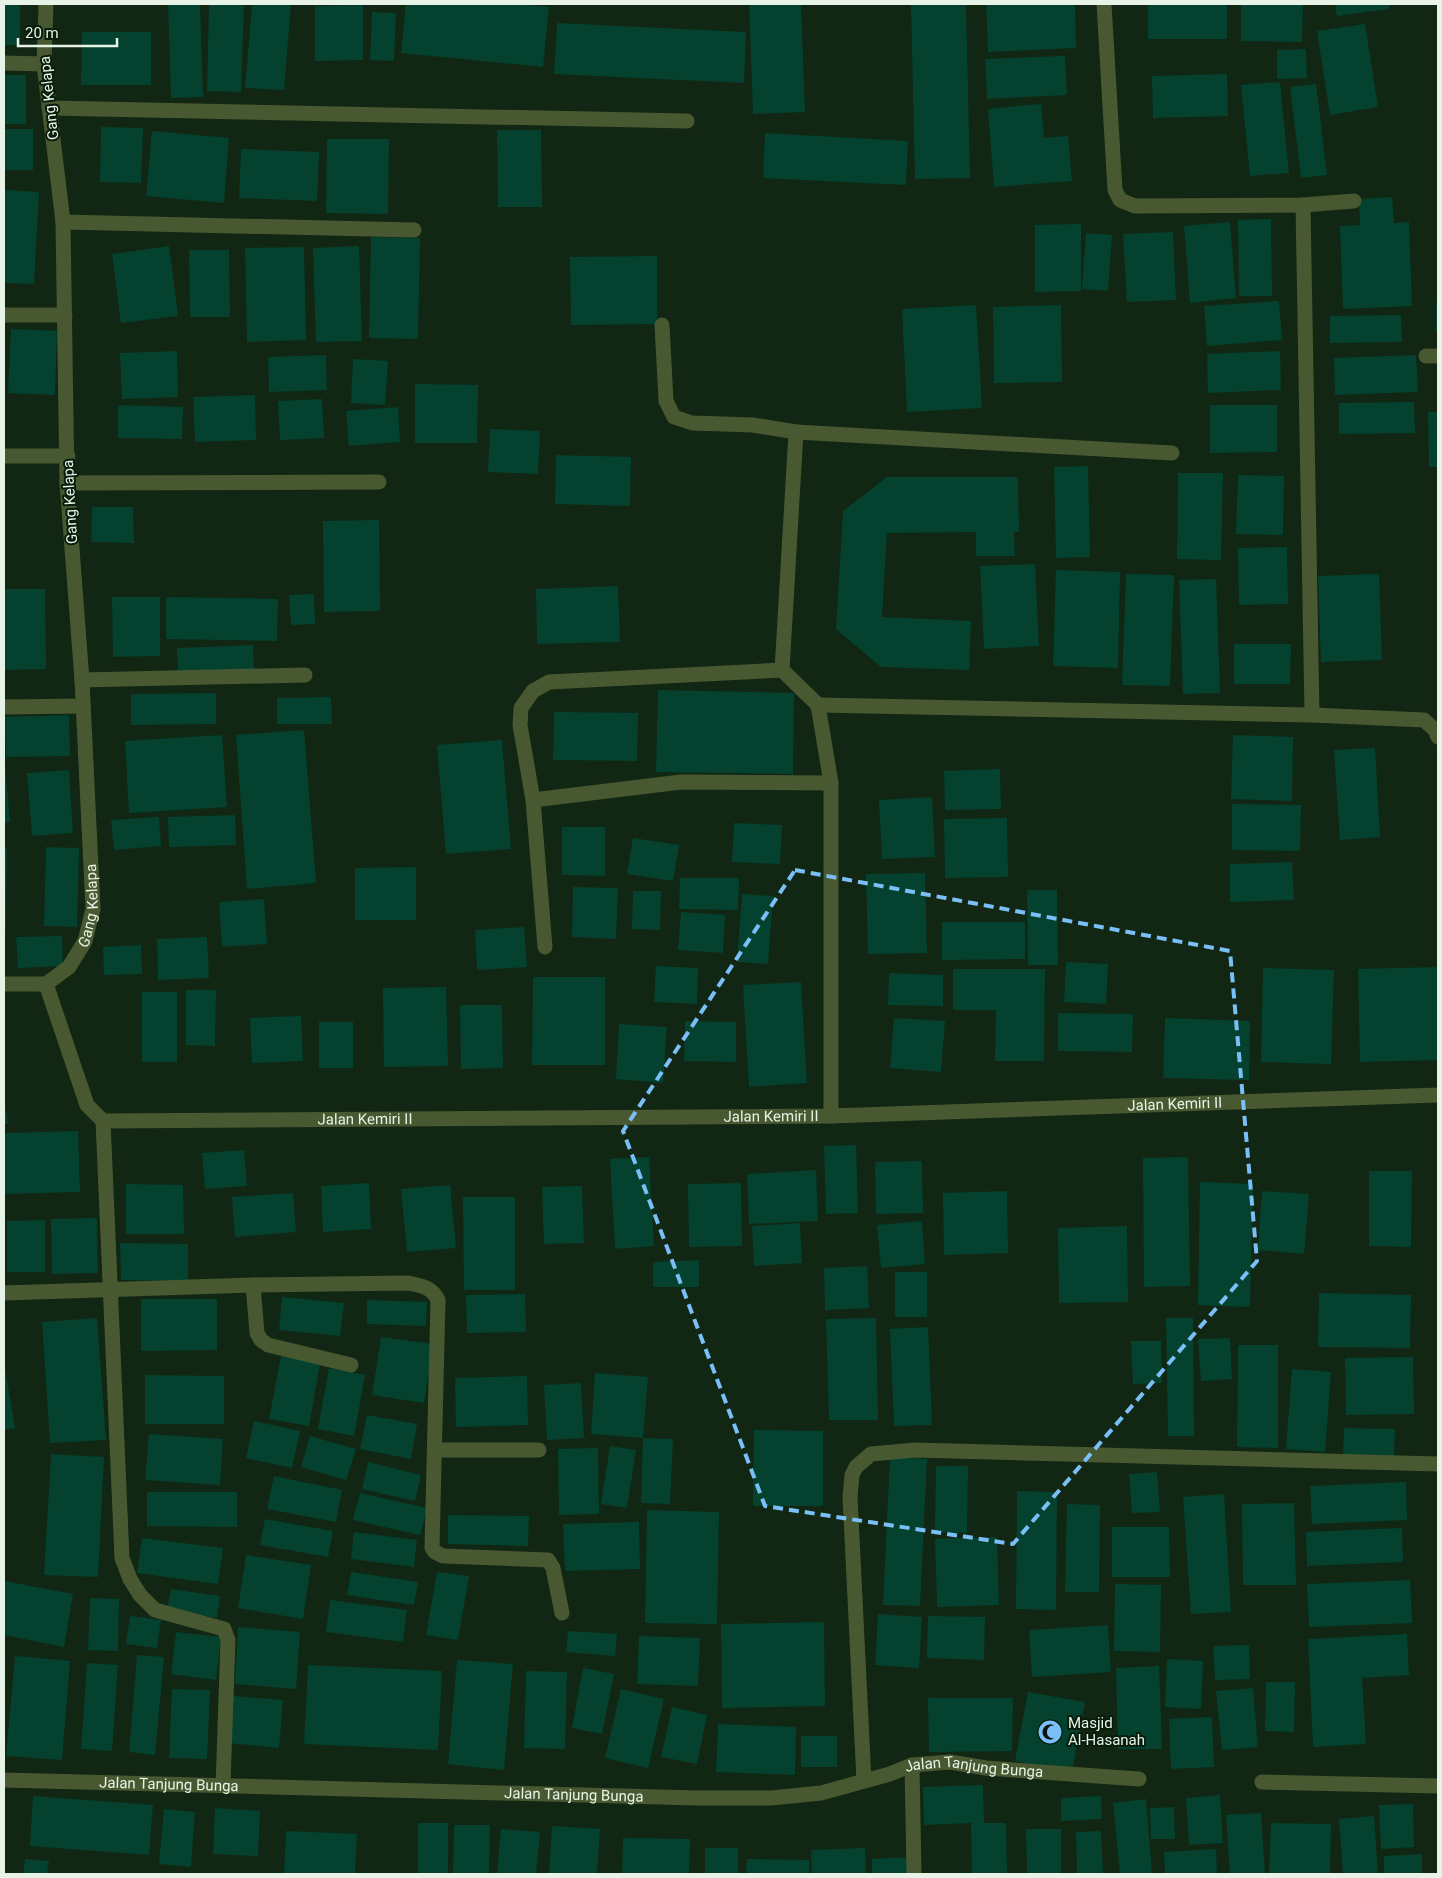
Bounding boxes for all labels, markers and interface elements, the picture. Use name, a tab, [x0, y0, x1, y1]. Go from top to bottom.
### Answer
scale bar	[18, 15, 116, 47]
text: 20 m	[25, 24, 59, 42]
street label: Gang Kelapa	[36, 55, 62, 141]
street label: Gang Kelapa	[59, 459, 81, 545]
street label: Gang Kelapa	[74, 863, 102, 951]
street label: Jalan Kemiri II	[1127, 1093, 1223, 1115]
street label: Jalan Kemiri II	[723, 1107, 819, 1126]
street label: Jalan Kemiri II	[317, 1110, 413, 1129]
place label: Masjid Al-Hasanah	[1068, 1714, 1145, 1749]
mosque icon: Masjid Al-Hasanah	[1037, 1719, 1063, 1745]
street label: Jalan Tanjung Bunga	[902, 1753, 1044, 1781]
street label: Jalan Tanjung Bunga	[99, 1773, 239, 1795]
street label: Jalan Tanjung Bunga	[504, 1784, 644, 1806]

